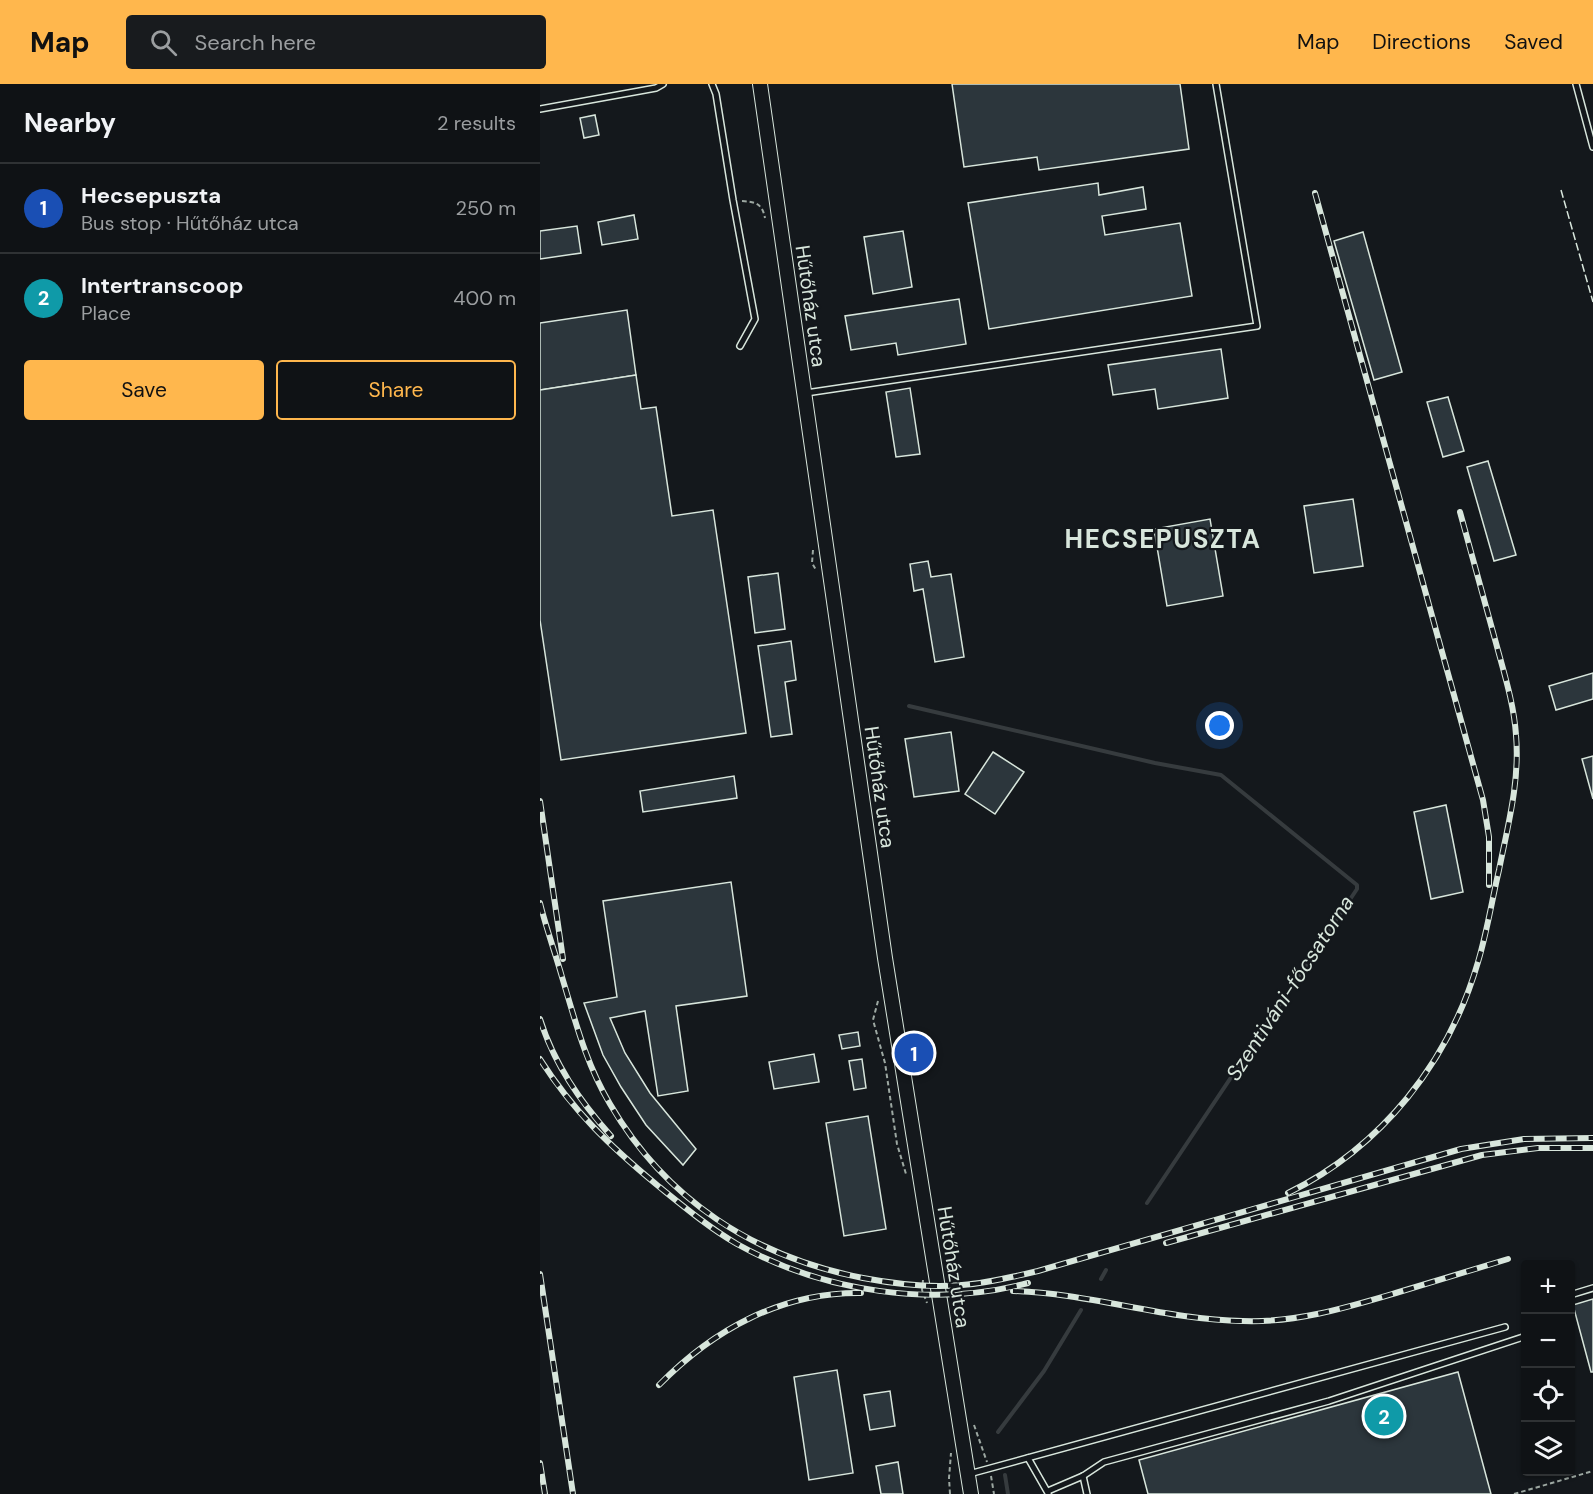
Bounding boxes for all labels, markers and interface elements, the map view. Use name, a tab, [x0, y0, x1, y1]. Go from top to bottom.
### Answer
search box	[126, 15, 546, 69]
text: Map	[30, 24, 90, 61]
icon: search	[147, 26, 180, 59]
text: Search here	[195, 28, 316, 57]
text: Map	[1297, 28, 1339, 56]
text: Directions	[1372, 28, 1471, 56]
text: Saved	[1504, 28, 1563, 56]
text: Nearby	[24, 106, 116, 140]
text: 2 results	[437, 110, 516, 136]
text: Hecsepuszta	[81, 181, 221, 210]
text: 1	[40, 195, 47, 221]
text: 250 m	[455, 195, 516, 221]
text: Bus stop · Hűtőház utca	[81, 210, 299, 236]
street label: Hűtőház utca	[790, 243, 832, 369]
text: Intertranscoop	[81, 271, 243, 300]
text: 2	[38, 285, 49, 311]
text: 400 m	[453, 285, 516, 311]
text: Place	[81, 300, 131, 326]
button: Save	[24, 360, 264, 420]
button: Share	[276, 360, 516, 420]
district label: HECSEPUSZTA	[1065, 522, 1261, 556]
your location	[1205, 711, 1234, 740]
street label: Hűtőház utca	[859, 724, 901, 850]
water label: Szentiváni-főcsatorna	[1220, 890, 1360, 1086]
pin: 1	[894, 1030, 934, 1076]
street label: Hűtőház utca	[932, 1204, 976, 1330]
map controls	[1521, 1260, 1575, 1476]
button: +	[1521, 1260, 1575, 1314]
button: −	[1521, 1314, 1575, 1368]
button: locate	[1521, 1368, 1575, 1422]
pin: 2	[1364, 1394, 1404, 1438]
button: layers	[1521, 1422, 1575, 1476]

